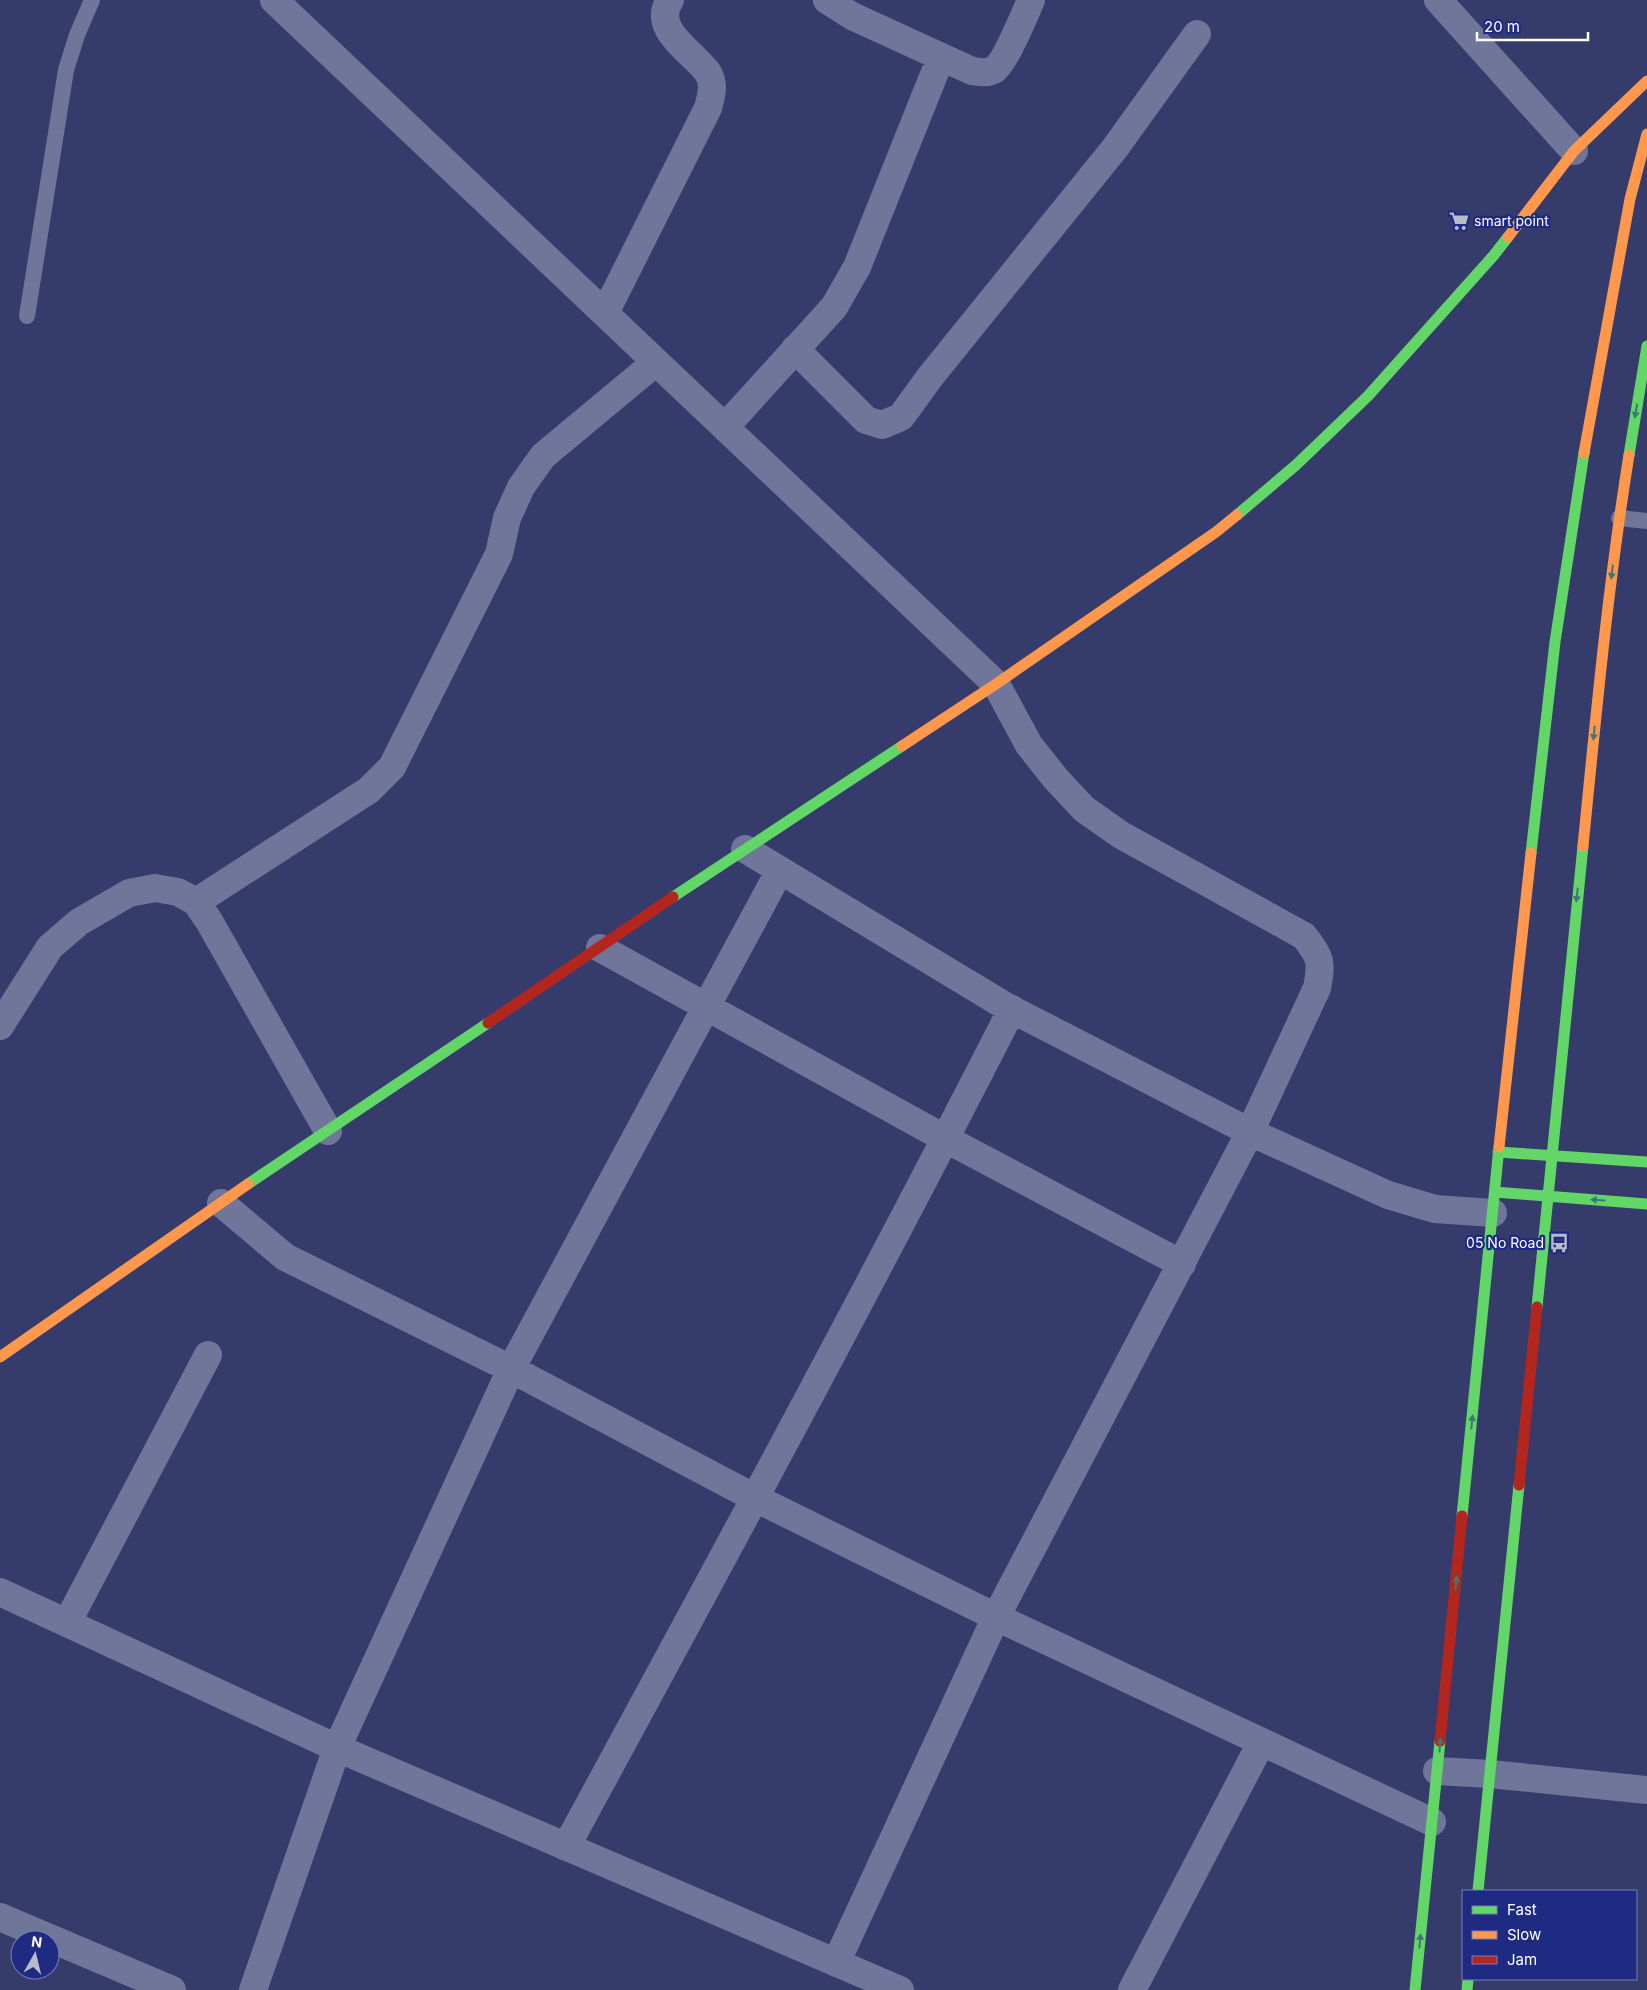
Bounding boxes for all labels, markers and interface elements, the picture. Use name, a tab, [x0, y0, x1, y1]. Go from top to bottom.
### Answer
scale bar	[1477, 10, 1588, 42]
text: 20 m	[1484, 17, 1520, 36]
supermarket icon: smart point	[1448, 210, 1470, 232]
place label: smart point	[1474, 212, 1549, 229]
one-way arrow	[1632, 404, 1640, 420]
one-way arrow	[1608, 564, 1616, 580]
one-way arrow	[1589, 726, 1597, 742]
one-way arrow	[1573, 887, 1581, 903]
one-way arrow	[1590, 1196, 1606, 1204]
bus stop icon: 05 No Road	[1548, 1232, 1570, 1254]
place label: 05 No Road	[1466, 1234, 1544, 1251]
one-way arrow	[1468, 1413, 1476, 1429]
one-way arrow	[1452, 1575, 1460, 1591]
one-way arrow	[1436, 1737, 1444, 1753]
legend	[1462, 1890, 1637, 1980]
text: Fast	[1507, 1900, 1537, 1919]
text: Slow	[1507, 1925, 1541, 1944]
north arrow	[10, 1930, 60, 1980]
text: N	[30, 1932, 43, 1951]
one-way arrow	[1416, 1933, 1424, 1949]
text: Jam	[1507, 1950, 1537, 1969]

